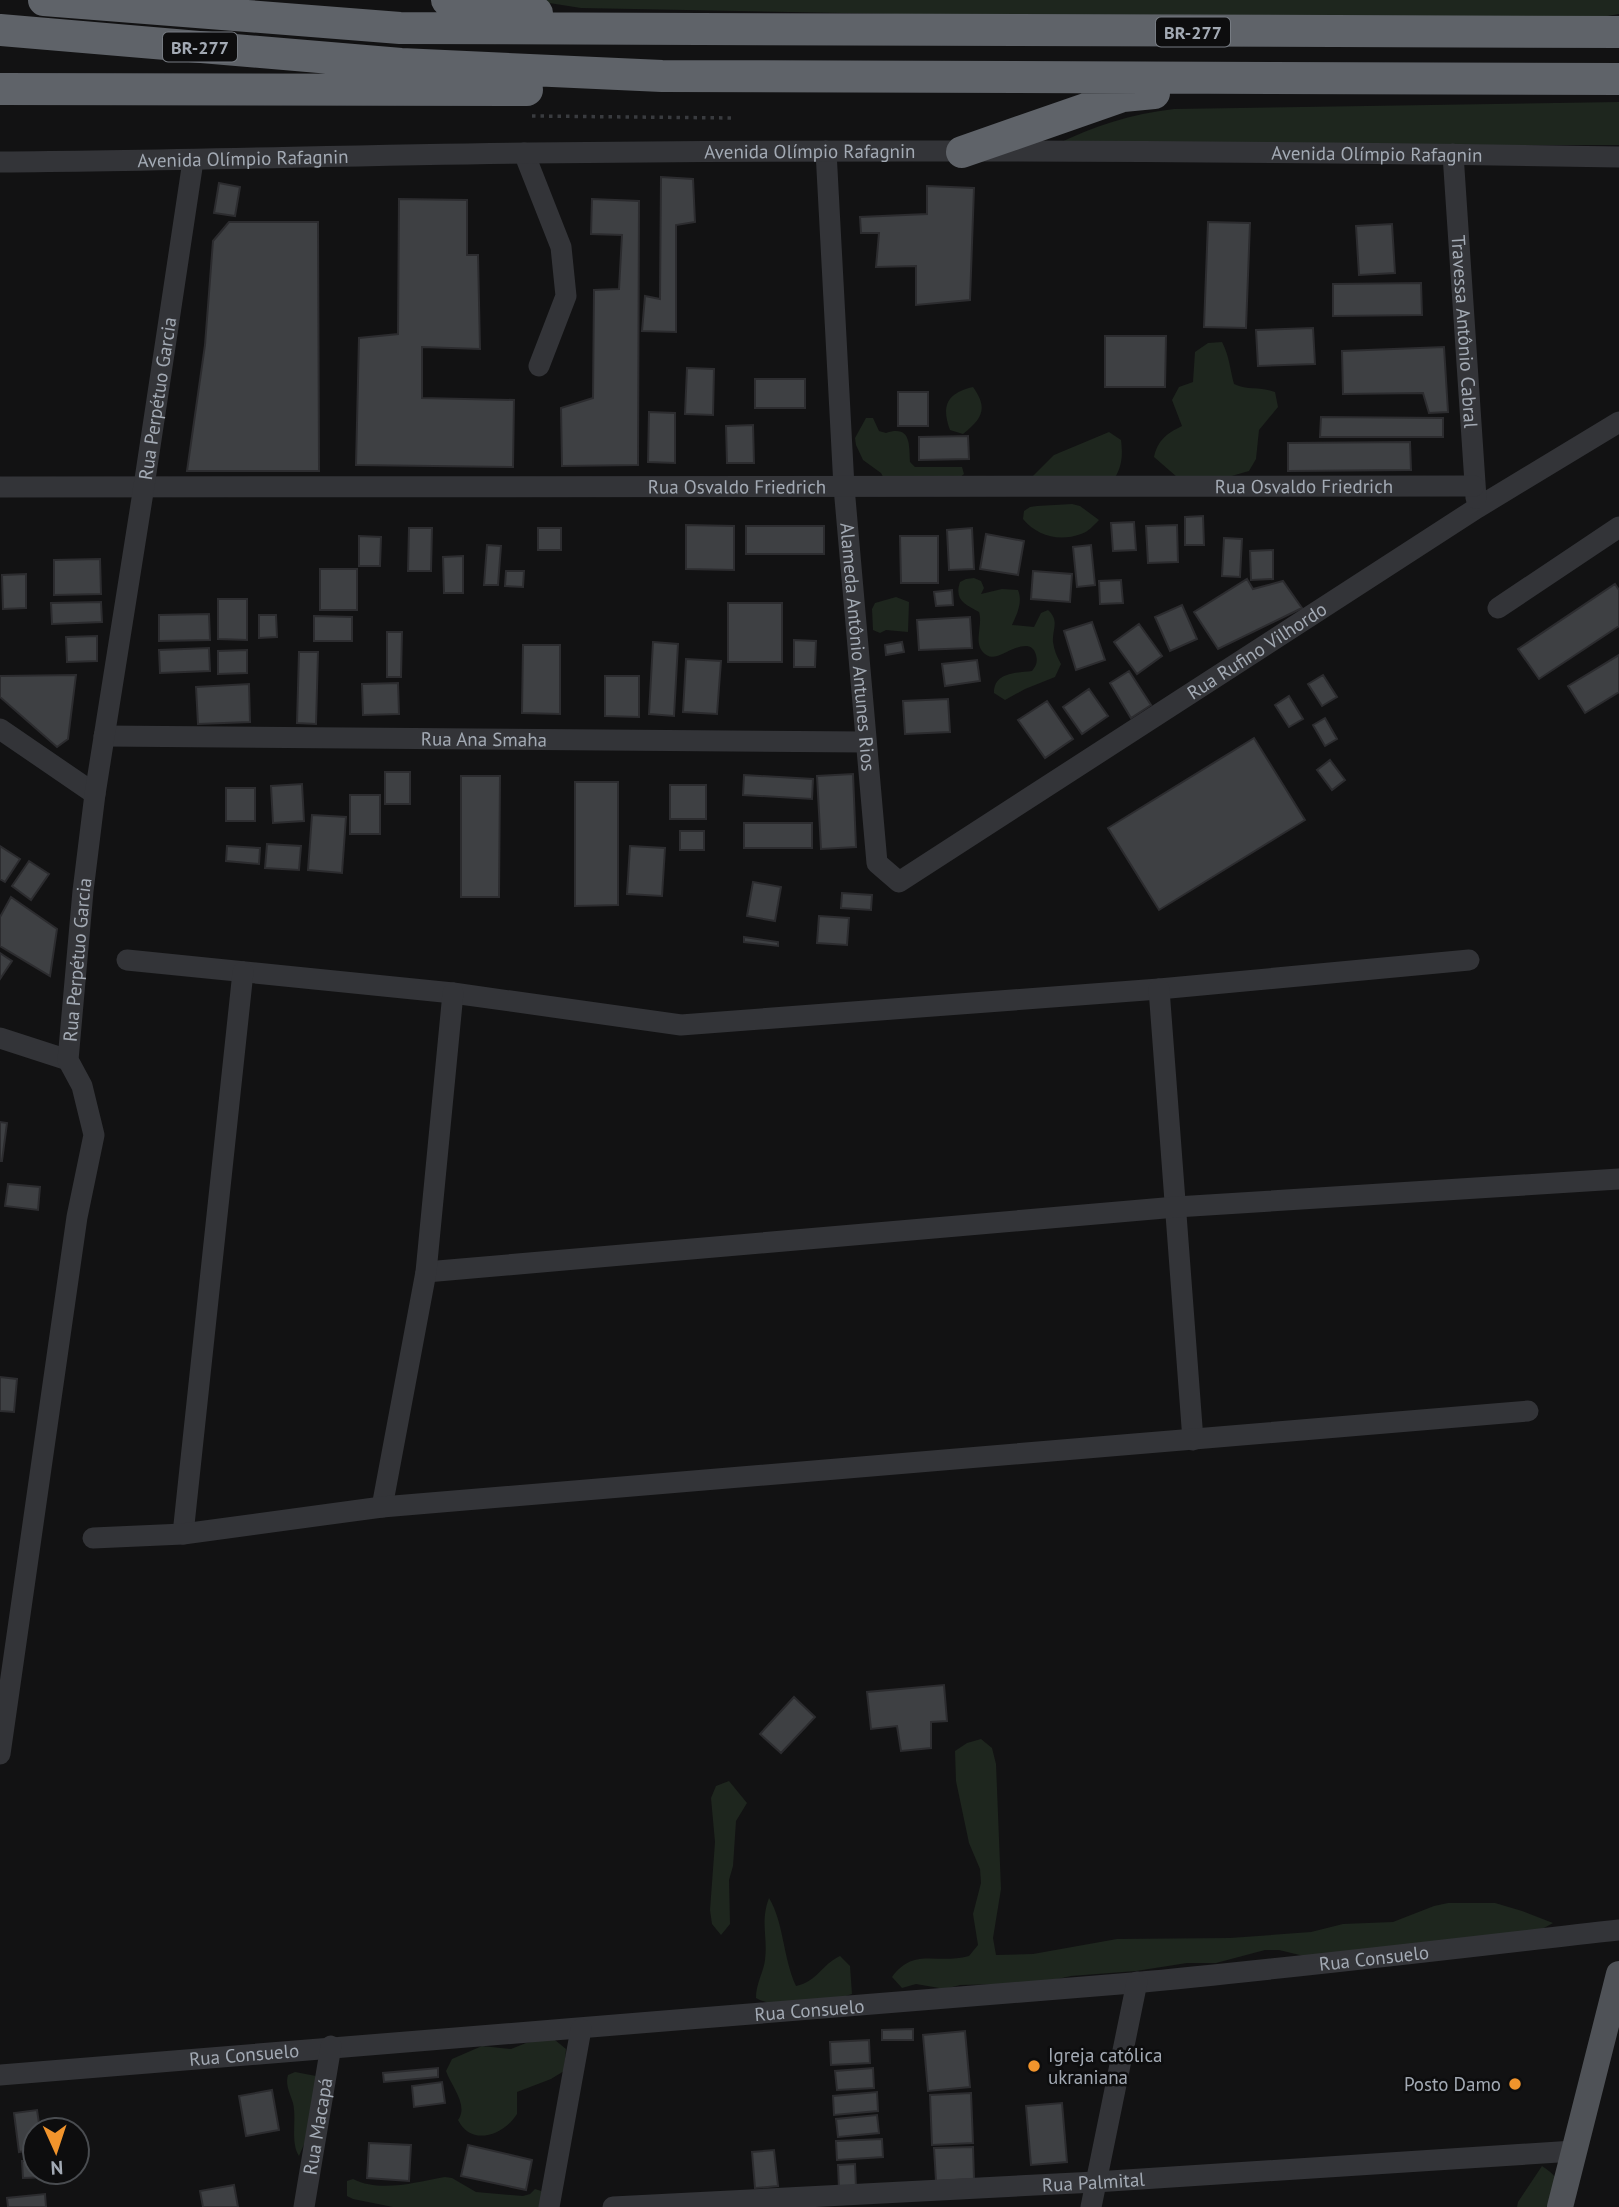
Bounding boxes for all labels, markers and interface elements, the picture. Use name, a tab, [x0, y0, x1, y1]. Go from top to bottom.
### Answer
road number: BR-277	[1156, 17, 1230, 46]
road number: BR-277	[163, 32, 237, 62]
street label: Avenida Olímpio Rafagnin	[704, 139, 916, 164]
street label: Avenida Olímpio Rafagnin	[1271, 141, 1483, 167]
street label: Avenida Olímpio Rafagnin	[137, 144, 349, 172]
street label: Travessa Antônio Cabral	[1446, 234, 1483, 429]
street label: Rua Perpétuo Garcia	[133, 315, 181, 482]
street label: Rua Osvaldo Friedrich	[648, 474, 826, 499]
street label: Rua Osvaldo Friedrich	[1215, 474, 1393, 498]
street label: Alameda Antônio Antunes Rios	[835, 522, 881, 772]
street label: Rua Rufino Vilhordo	[1182, 597, 1331, 705]
street label: Rua Ana Smaha	[421, 726, 547, 751]
street label: Rua Perpétuo Garcia	[58, 876, 97, 1043]
street label: Rua Consuelo	[1318, 1940, 1430, 1976]
street label: Rua Consuelo	[753, 1993, 865, 2026]
street label: Rua Consuelo	[188, 2038, 300, 2071]
place label: Igreja católica ukraniana	[1048, 2043, 1162, 2089]
marker: Igreja católica ukraniana	[1026, 2058, 1042, 2074]
place label: Posto Damo	[1404, 2072, 1501, 2096]
street label: Rua Macapá	[298, 2076, 338, 2176]
marker: Posto Damo	[1507, 2076, 1523, 2092]
north arrow	[21, 2116, 91, 2186]
text: N	[50, 2156, 64, 2180]
street label: Rua Palmital	[1041, 2167, 1146, 2197]

